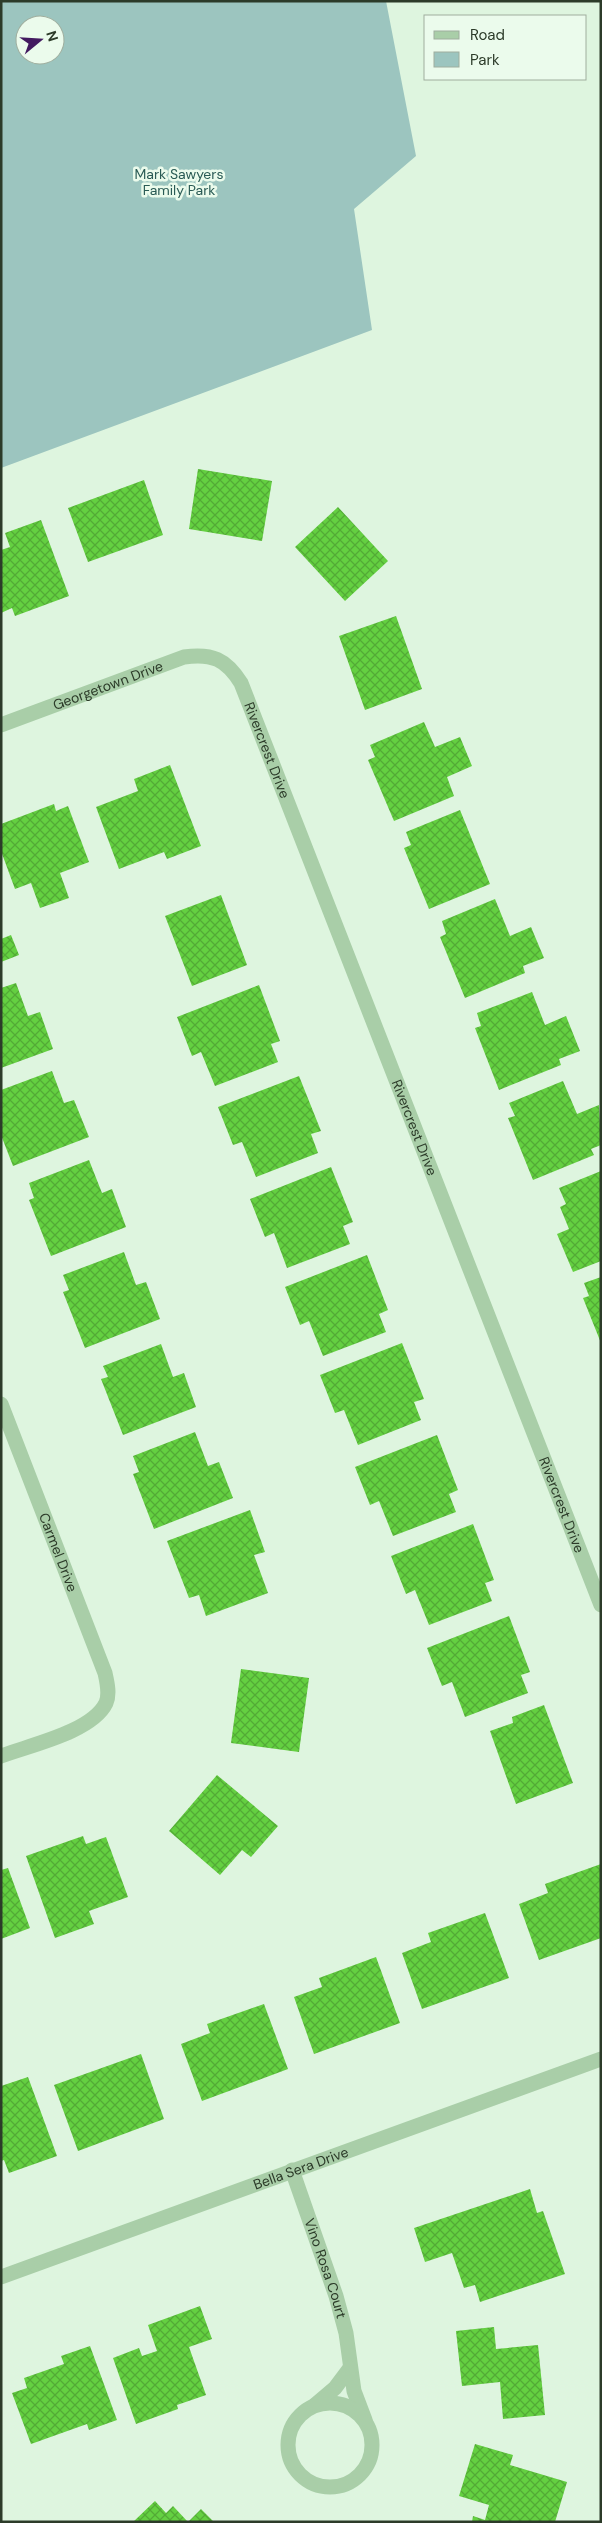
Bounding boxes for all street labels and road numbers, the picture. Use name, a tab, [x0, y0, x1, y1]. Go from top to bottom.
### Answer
street label: Georgetown Drive	[50, 657, 165, 714]
street label: Rivercrest Drive	[240, 700, 294, 801]
street label: Rivercrest Drive	[388, 1077, 441, 1178]
street label: Rivercrest Drive	[535, 1454, 589, 1555]
street label: Carmel Drive	[35, 1510, 82, 1594]
street label: Bella Sera Drive	[251, 2143, 351, 2194]
street label: Vino Rosa Court	[301, 2216, 351, 2320]

